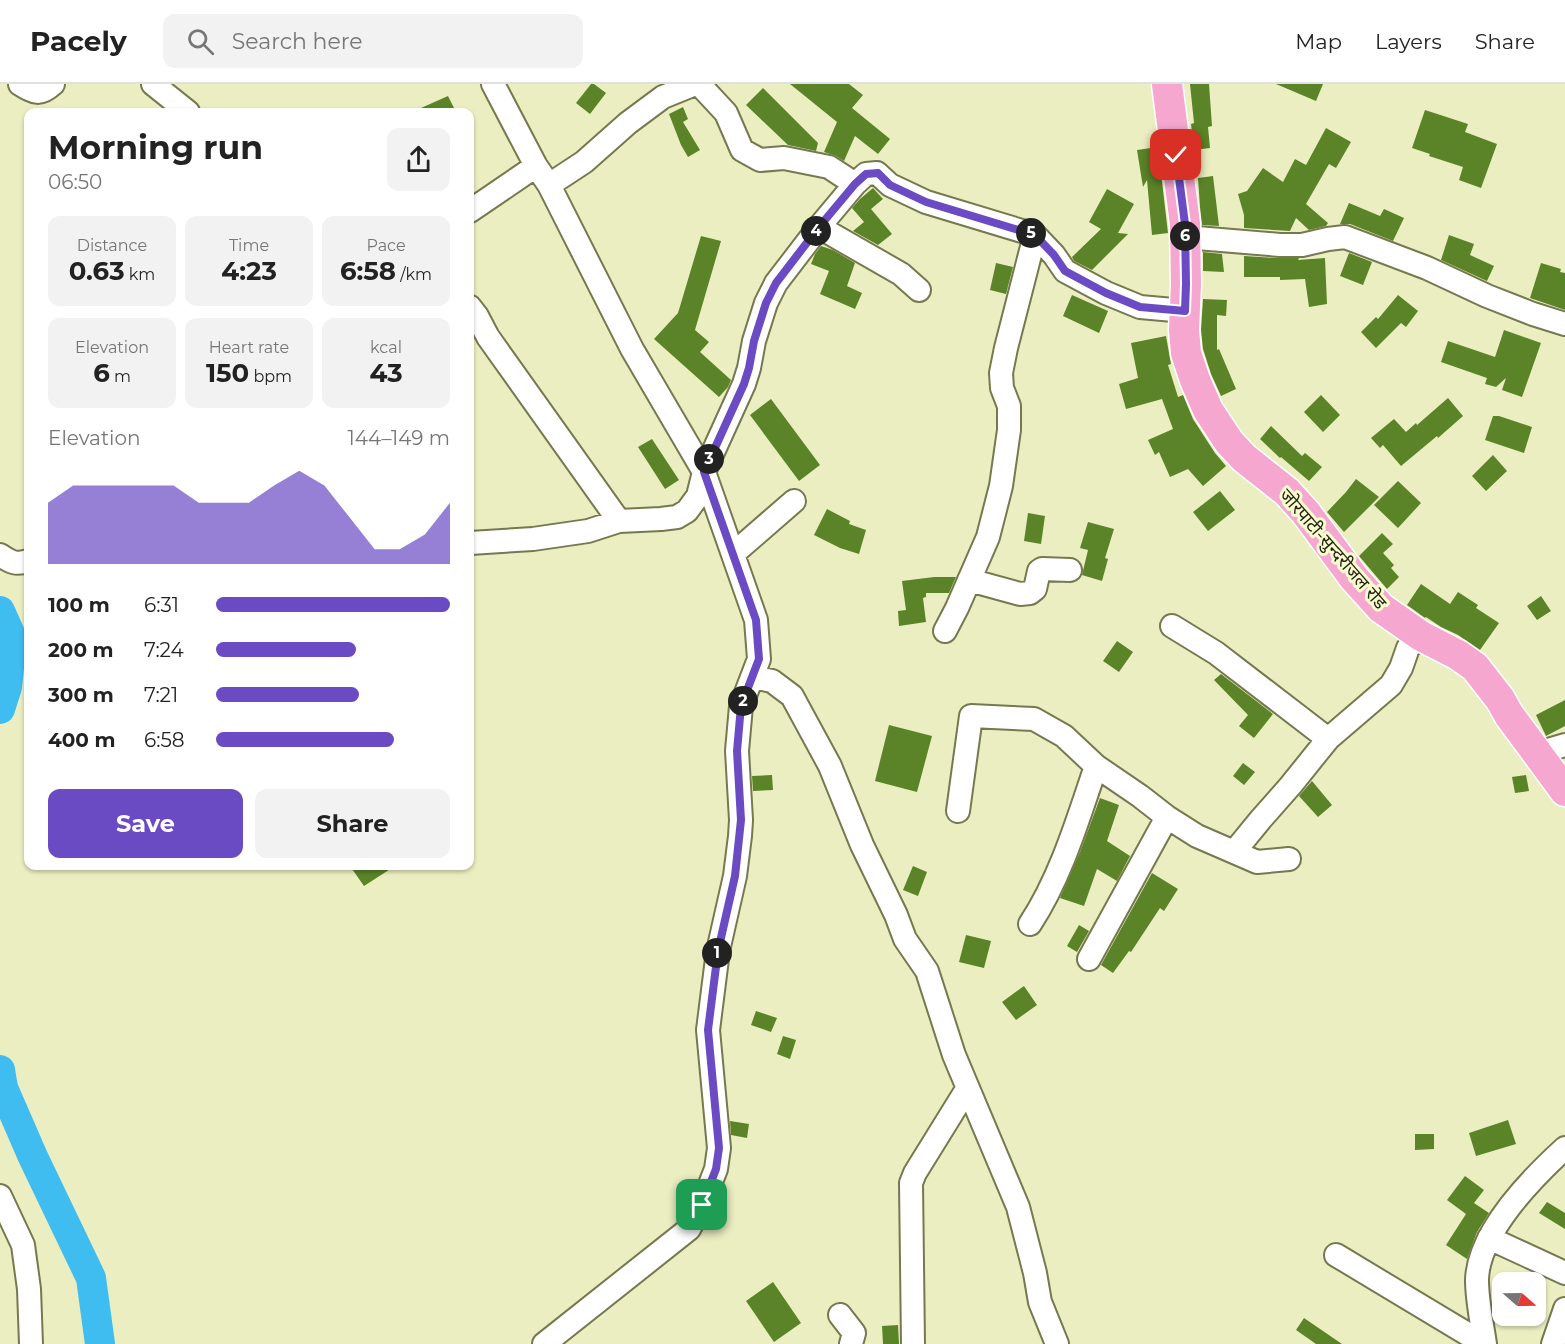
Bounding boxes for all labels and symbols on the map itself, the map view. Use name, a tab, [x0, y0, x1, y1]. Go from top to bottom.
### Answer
pin	[1150, 129, 1201, 180]
pin: 4	[801, 216, 831, 246]
pin: 5	[1016, 218, 1046, 248]
pin: 6	[1170, 221, 1200, 251]
pin: 3	[694, 444, 724, 474]
street label: जोरपाटी-सुन्दरीजल रोड	[1274, 484, 1391, 615]
pin: 2	[728, 686, 758, 716]
pin: 1	[702, 938, 732, 968]
pin	[676, 1179, 727, 1230]
north arrow	[1492, 1272, 1546, 1326]

